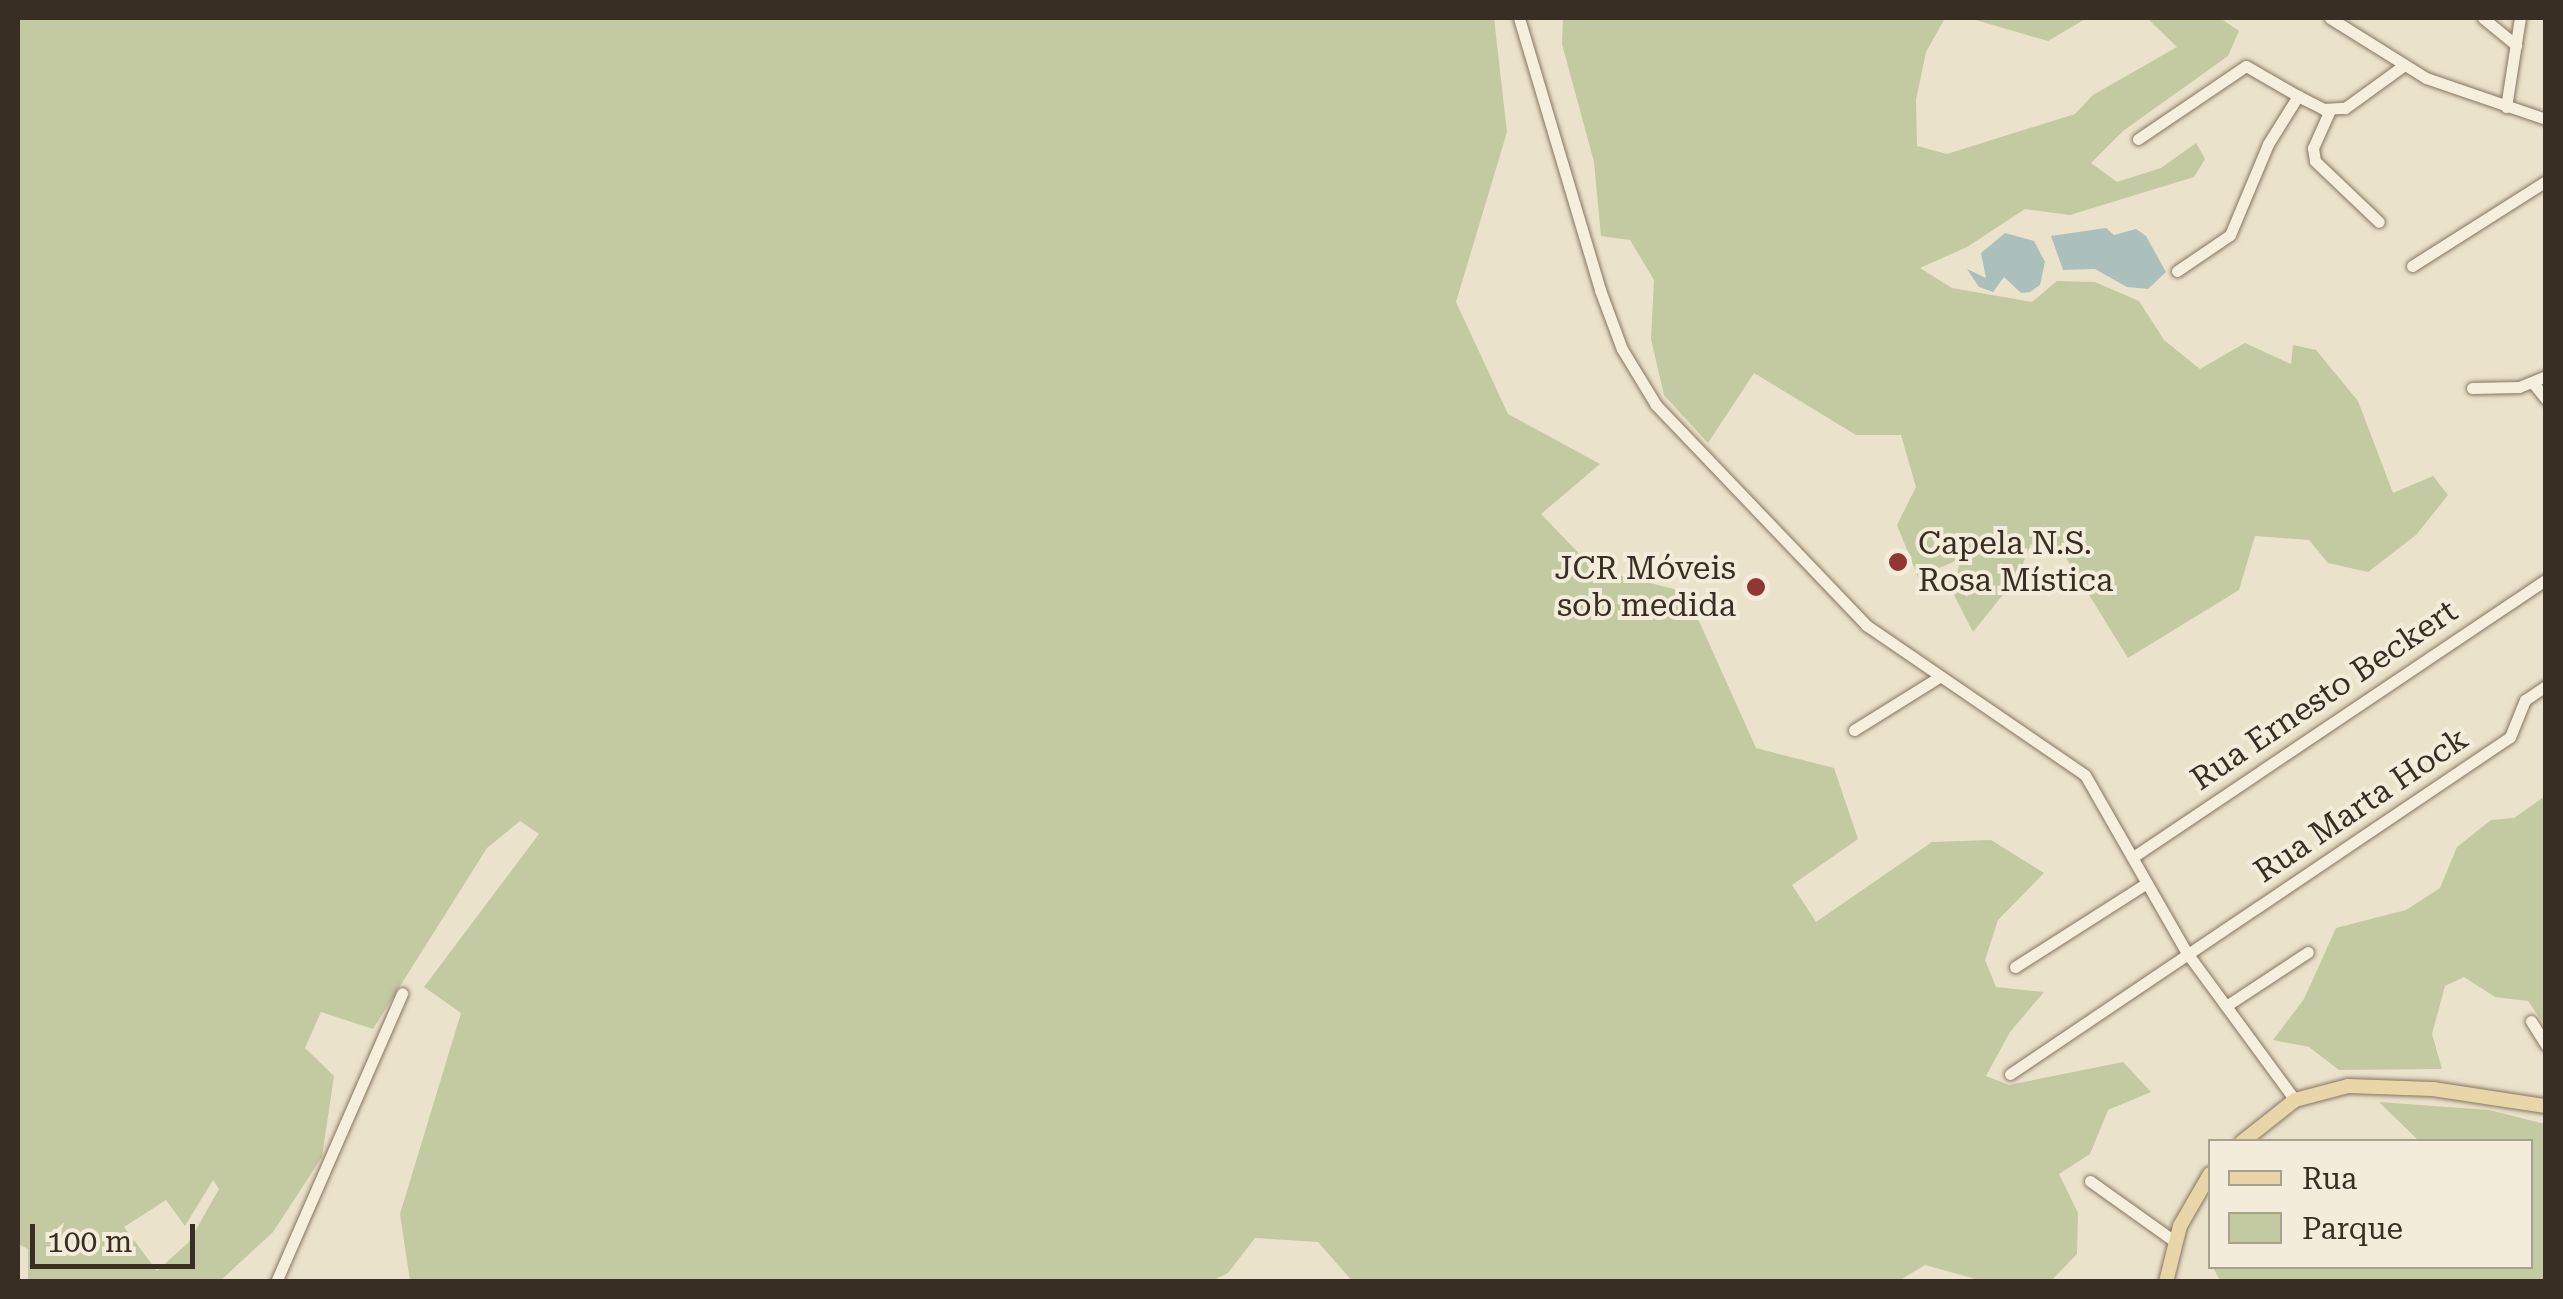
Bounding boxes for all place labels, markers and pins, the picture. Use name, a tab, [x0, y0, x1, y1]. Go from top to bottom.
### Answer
place label: Capela N.S. Rosa Mística	[1918, 525, 2113, 600]
place label: JCR Móveis sob medida	[1555, 550, 1736, 625]
marker: Capela N.S. Rosa Mística	[1887, 551, 1909, 573]
marker: JCR Móveis sob medida	[1745, 576, 1767, 598]

